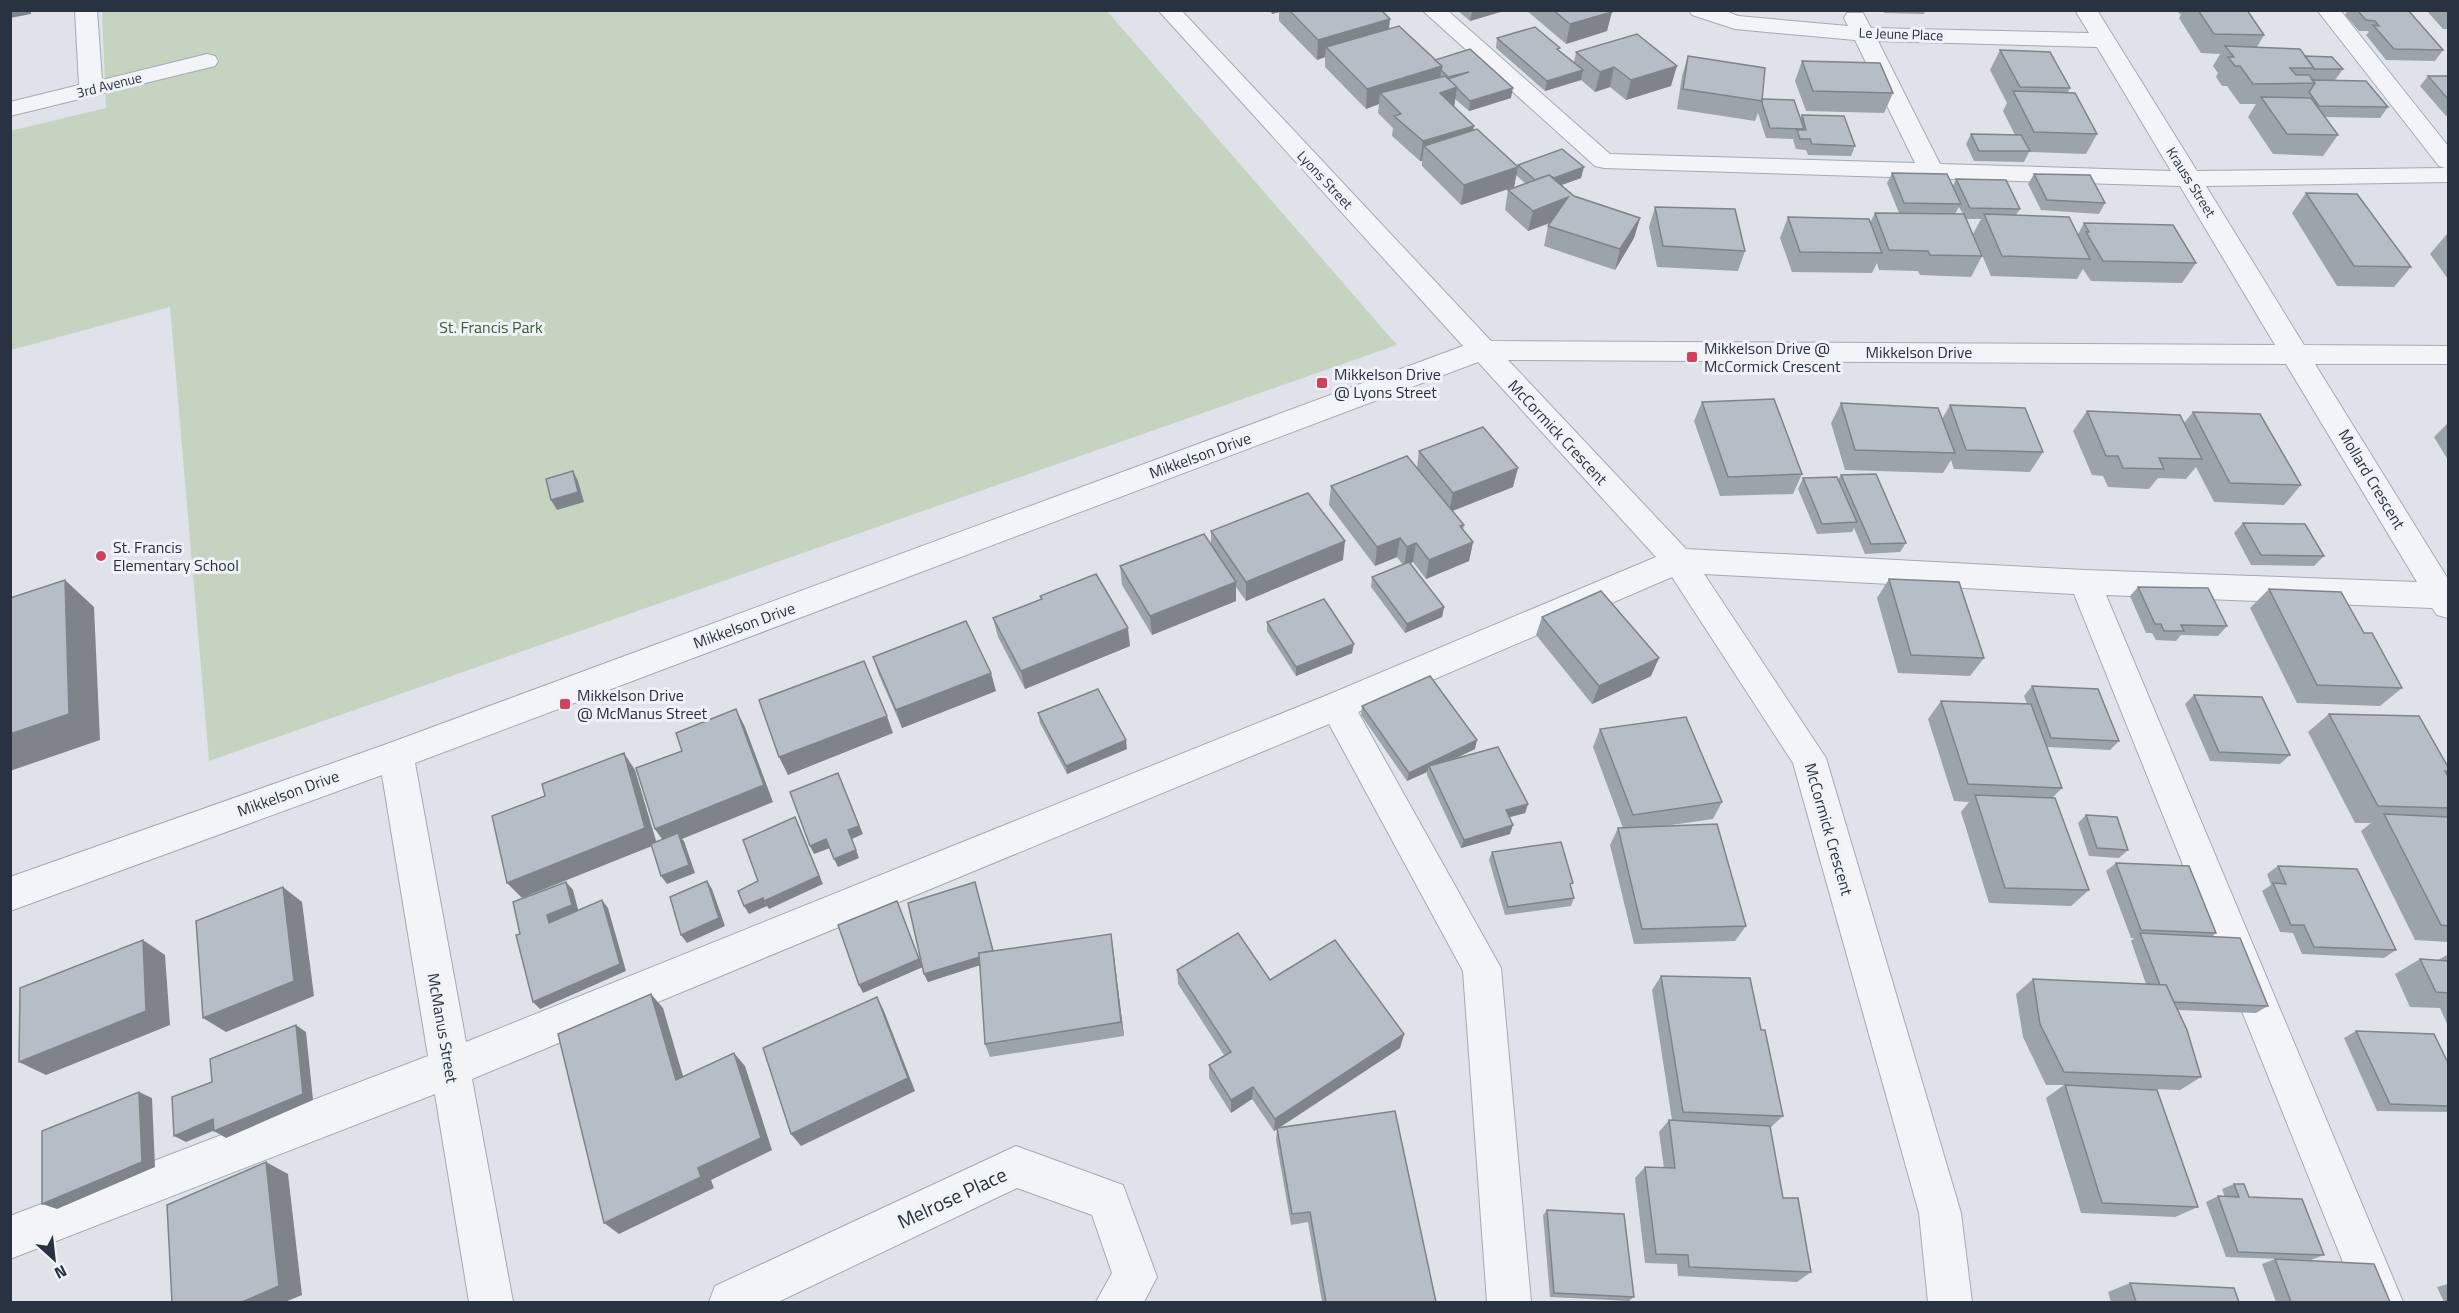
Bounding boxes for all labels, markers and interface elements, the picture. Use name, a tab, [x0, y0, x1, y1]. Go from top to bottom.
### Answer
street label: Le Jeune Place	[1858, 22, 1944, 45]
street label: 3rd Avenue	[74, 66, 144, 103]
street label: Krauss Street	[2161, 142, 2221, 221]
street label: Lyons Street	[1293, 146, 1358, 214]
park label: St. Francis Park	[439, 315, 543, 339]
place label: Mikkelson Drive @ McCormick Crescent	[1704, 336, 1841, 378]
street label: Mikkelson Drive	[1866, 340, 1972, 364]
marker: Mikkelson Drive @ McCormick Crescent	[1685, 350, 1699, 364]
place label: Mikkelson Drive @ Lyons Street	[1334, 362, 1441, 404]
street label: McCormick Crescent	[1503, 374, 1614, 490]
marker: Mikkelson Drive @ Lyons Street	[1315, 376, 1329, 390]
street label: Mollard Crescent	[2333, 424, 2412, 534]
street label: Mikkelson Drive	[1146, 425, 1254, 485]
place label: St. Francis Elementary School	[113, 535, 239, 577]
marker: St. Francis Elementary School	[94, 549, 108, 563]
street label: Mikkelson Drive	[690, 595, 798, 655]
place label: Mikkelson Drive @ McManus Street	[577, 683, 708, 725]
marker: Mikkelson Drive @ McManus Street	[558, 697, 572, 711]
street label: McCormick Crescent	[1799, 760, 1859, 898]
street label: Mikkelson Drive	[234, 763, 342, 823]
street label: McManus Street	[422, 971, 465, 1085]
street label: Melrose Place	[892, 1159, 1012, 1236]
north arrow	[24, 1229, 84, 1289]
text: N	[50, 1259, 71, 1286]

